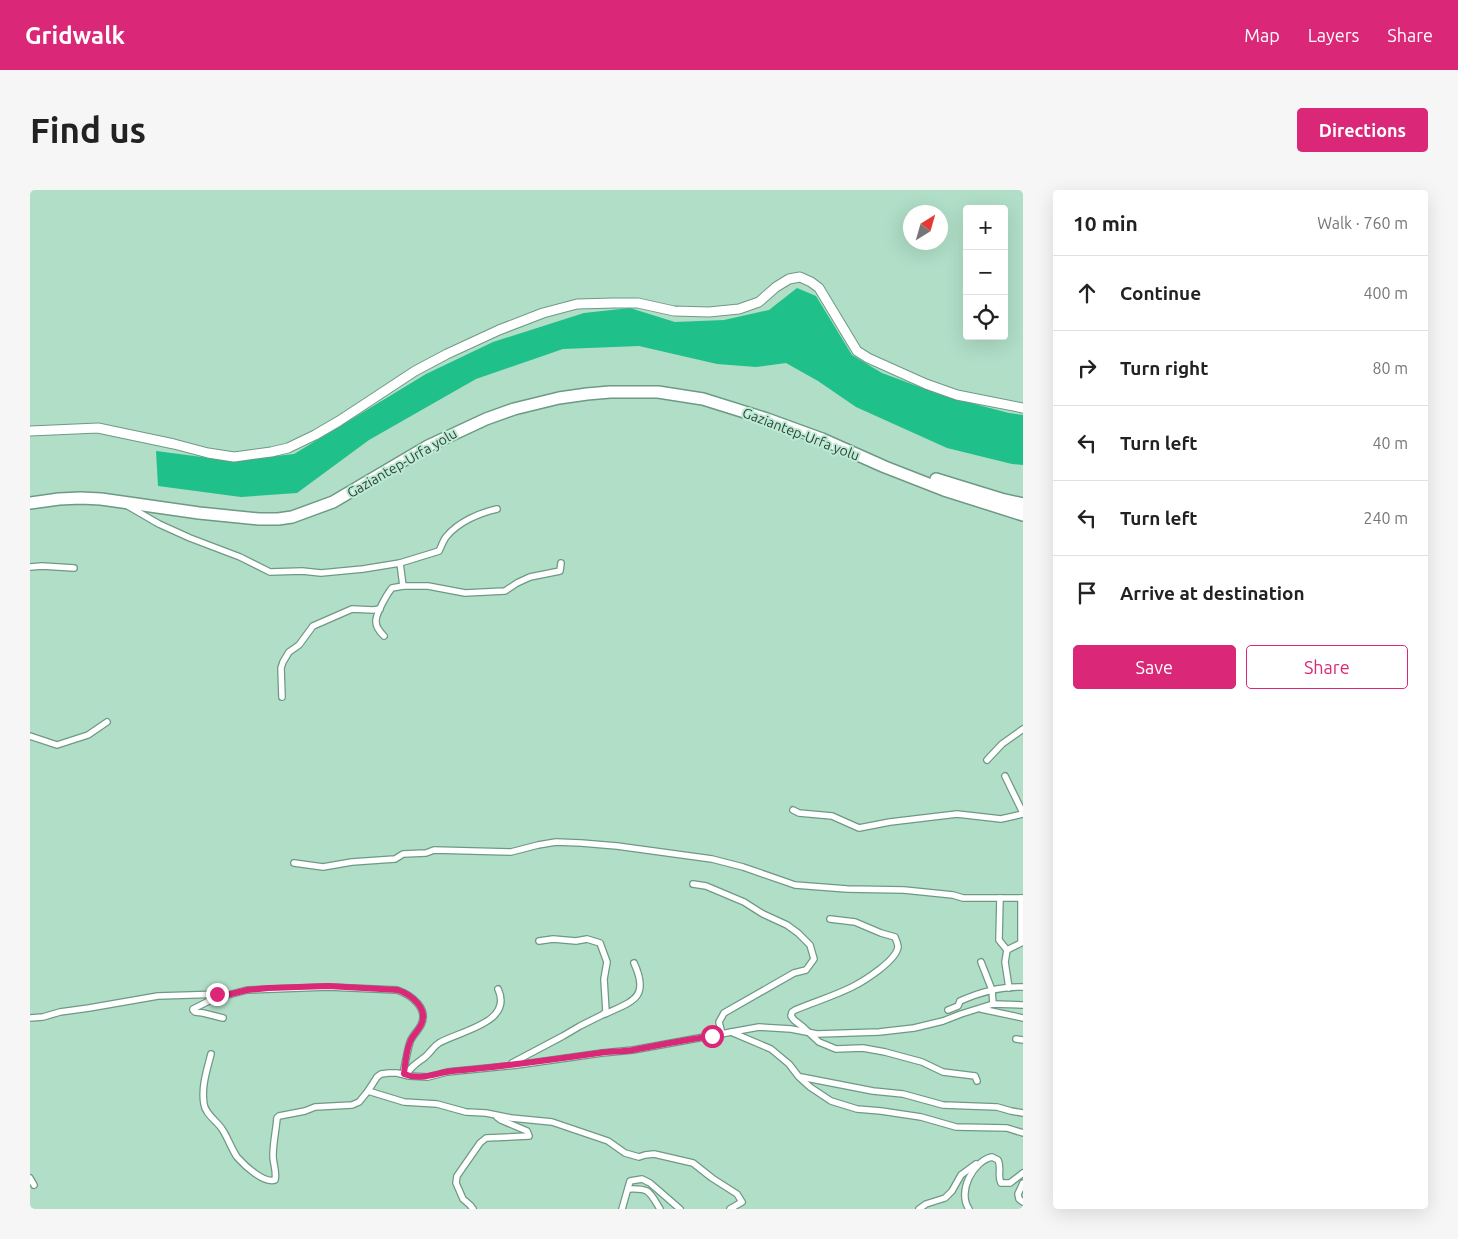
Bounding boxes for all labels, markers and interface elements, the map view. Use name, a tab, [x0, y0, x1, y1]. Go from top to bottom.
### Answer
text: Gridwalk	[25, 22, 125, 49]
text: Map	[1244, 25, 1280, 45]
text: Layers	[1308, 25, 1359, 45]
text: Share	[1387, 25, 1433, 45]
button: Directions	[1297, 108, 1428, 152]
text: Find us	[30, 110, 146, 150]
north arrow	[903, 205, 948, 250]
map controls	[963, 205, 1008, 340]
button: +	[963, 205, 1008, 250]
text: 10 min	[1073, 211, 1138, 235]
text: Walk · 760 m	[1317, 214, 1408, 232]
button: −	[963, 250, 1008, 295]
icon: ahead	[1073, 279, 1101, 307]
text: Continue	[1120, 282, 1201, 304]
text: 400 m	[1363, 284, 1408, 302]
button: locate	[963, 295, 1008, 340]
icon: right	[1073, 354, 1101, 382]
text: Turn right	[1120, 357, 1208, 379]
text: 80 m	[1372, 359, 1408, 377]
street label: Gaziantep-Urfa yolu	[740, 404, 862, 464]
street label: Gaziantep-Urfa yolu	[344, 425, 460, 501]
icon: left	[1073, 429, 1101, 457]
text: Turn left	[1120, 432, 1198, 454]
text: 40 m	[1372, 434, 1408, 452]
icon: left	[1073, 504, 1101, 532]
text: Turn left	[1120, 507, 1198, 529]
text: 240 m	[1363, 509, 1408, 527]
icon: arrive	[1073, 579, 1101, 607]
text: Arrive at destination	[1120, 582, 1305, 604]
button: Save	[1073, 645, 1236, 689]
button: Share	[1246, 645, 1408, 689]
route end	[206, 983, 229, 1006]
route start	[701, 1025, 724, 1048]

